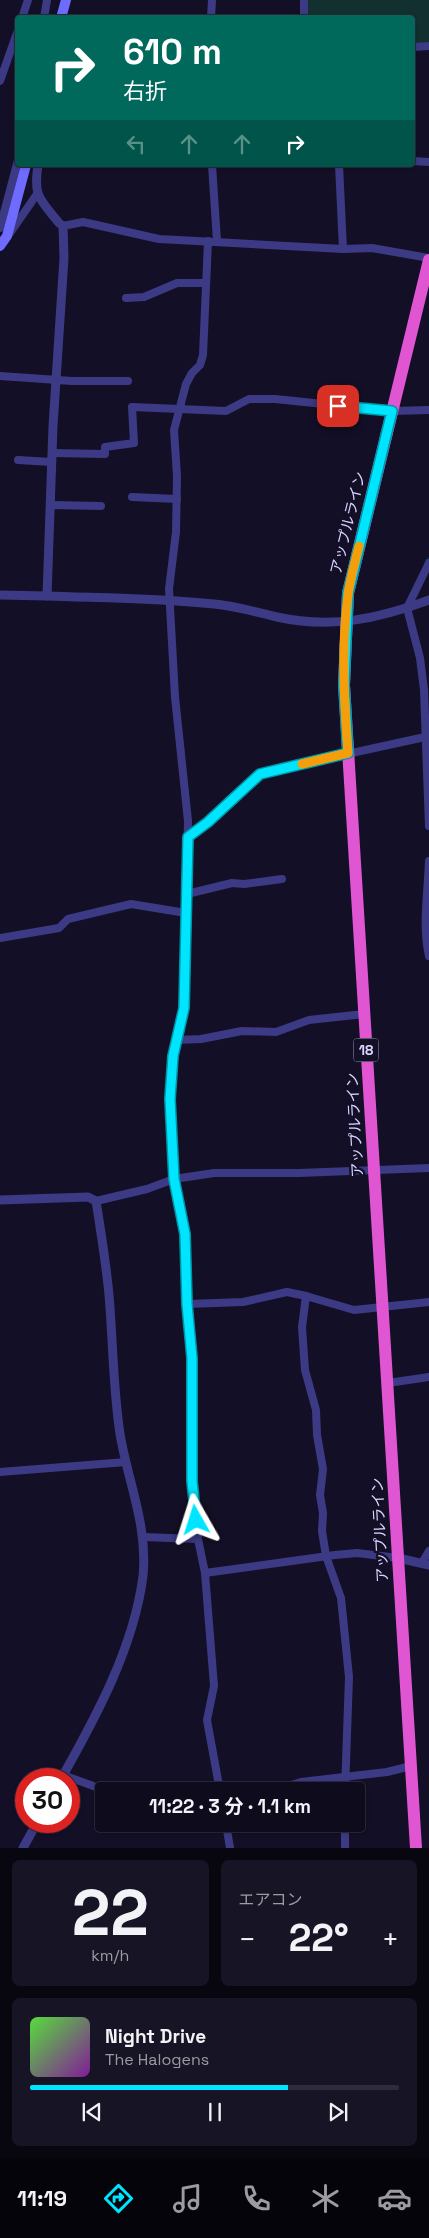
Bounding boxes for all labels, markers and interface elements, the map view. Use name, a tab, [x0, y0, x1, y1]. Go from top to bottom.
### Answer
text: 610 m	[123, 30, 222, 74]
icon: right	[40, 35, 105, 100]
text: 右折	[123, 77, 167, 105]
icon: left	[122, 130, 150, 158]
icon: ahead	[175, 130, 203, 158]
icon: ahead	[228, 130, 256, 158]
icon: right	[281, 130, 309, 158]
pin	[317, 385, 359, 427]
icon: arrive	[324, 392, 352, 420]
street label: アップルライン	[326, 470, 369, 576]
road number: 18	[354, 1038, 378, 1062]
street label: アップルライン	[342, 1072, 367, 1178]
street label: アップルライン	[367, 1477, 392, 1583]
position arrow	[169, 1493, 221, 1545]
speed limit sign: 30	[15, 1768, 80, 1833]
text: 11:22 · 3 分 · 1.1 km	[149, 1794, 311, 1819]
text: 22	[72, 1871, 149, 1954]
text: エアコン	[239, 1889, 303, 1910]
text: 22°	[289, 1914, 349, 1962]
text: −	[239, 1921, 256, 1957]
text: +	[382, 1921, 399, 1957]
text: km/h	[91, 1945, 129, 1966]
text: Night Drive	[105, 2024, 206, 2049]
text: The Halogens	[105, 2049, 209, 2070]
icon: previous	[78, 2098, 106, 2126]
icon: pause	[201, 2098, 229, 2126]
icon: next	[324, 2098, 352, 2126]
icon: directions	[101, 2181, 136, 2216]
icon: music	[170, 2181, 205, 2216]
icon: phone	[239, 2181, 274, 2216]
icon: climate	[308, 2181, 343, 2216]
icon: car	[377, 2181, 412, 2216]
text: 11:19	[17, 2184, 67, 2212]

